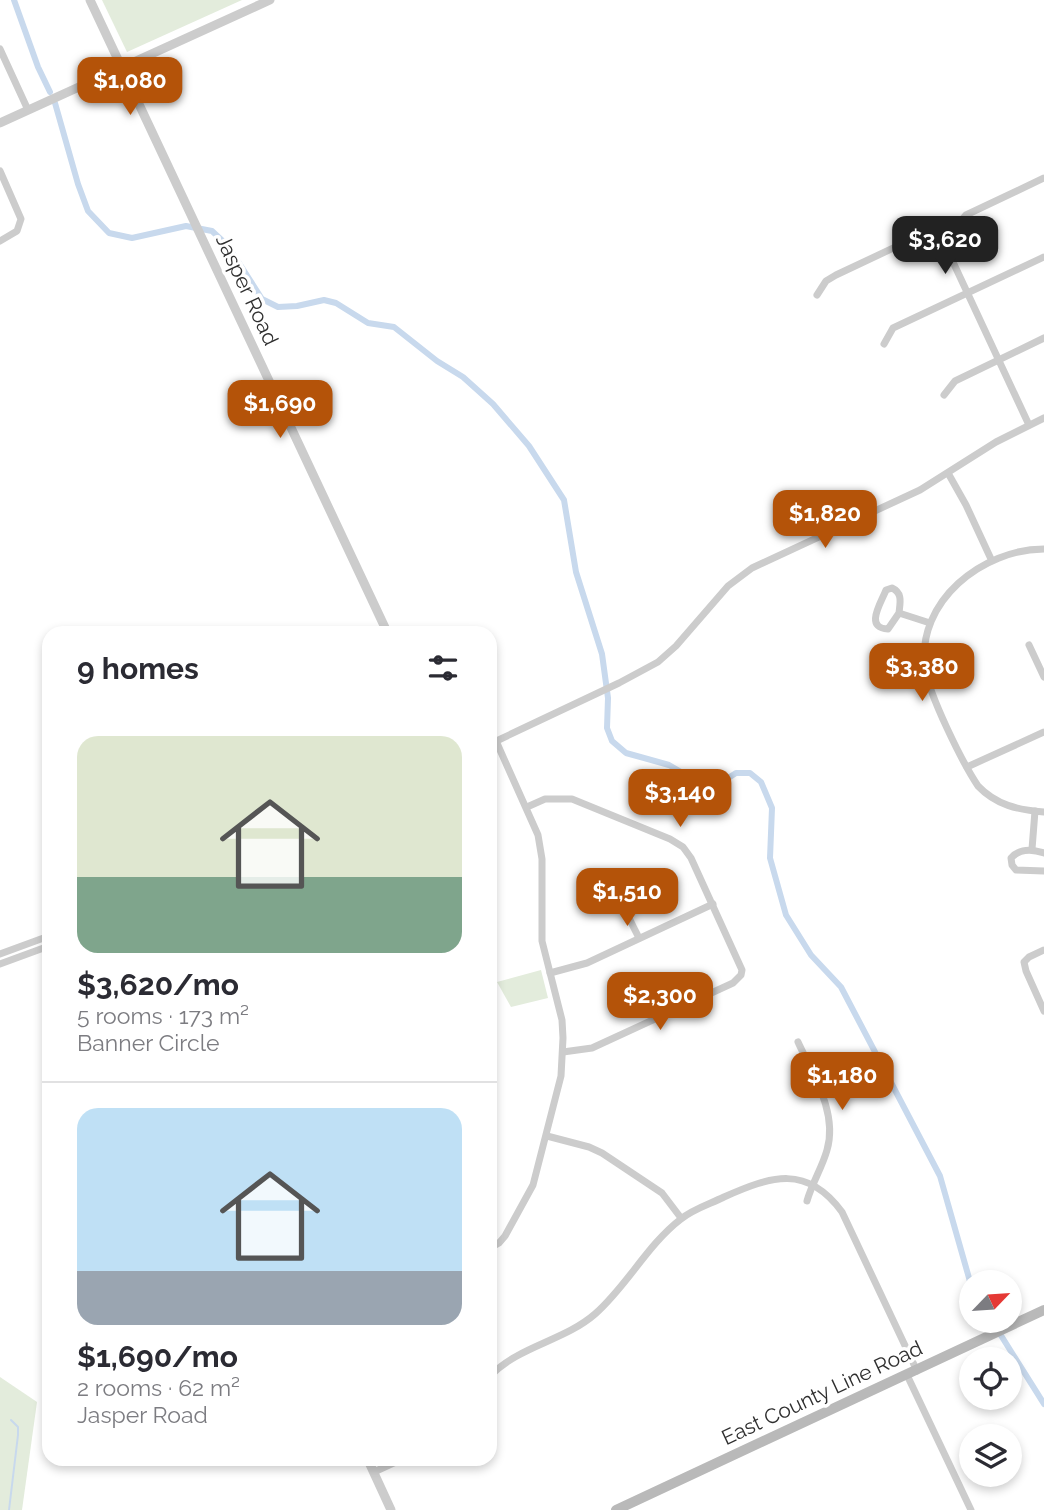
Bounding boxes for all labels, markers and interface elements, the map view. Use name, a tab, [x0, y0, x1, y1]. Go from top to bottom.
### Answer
pin: $1,080	[73, 58, 187, 117]
text: $1,080	[93, 66, 167, 93]
pin: $3,620	[888, 216, 1002, 276]
text: $3,620	[908, 225, 982, 252]
street label: Jasper Road	[211, 230, 284, 349]
pin: $1,690	[223, 380, 337, 440]
text: $1,690	[244, 389, 316, 416]
pin: $1,820	[768, 490, 882, 550]
text: $1,820	[789, 499, 861, 526]
pin: $3,380	[865, 644, 979, 703]
icon: filters	[424, 649, 462, 687]
text: 9 homes	[77, 651, 199, 686]
text: $3,380	[885, 652, 959, 679]
pin: $3,140	[623, 770, 737, 829]
text: $3,140	[644, 778, 716, 805]
icon: home	[207, 781, 333, 907]
pin: $1,510	[570, 869, 684, 928]
text: $1,510	[592, 877, 662, 904]
text: $3,620/mo	[77, 967, 239, 1002]
pin: $2,300	[603, 972, 717, 1032]
text: $2,300	[623, 981, 697, 1008]
text: 5 rooms · 173 m²	[77, 1002, 249, 1029]
text: Banner Circle	[77, 1029, 219, 1056]
pin: $1,180	[785, 1052, 899, 1112]
text: $1,180	[807, 1061, 877, 1088]
icon: home	[207, 1153, 333, 1279]
north arrow	[959, 1270, 1022, 1334]
map controls	[959, 1270, 1022, 1487]
street label: East County Line Road	[717, 1335, 926, 1450]
text: $1,690/mo	[77, 1339, 238, 1374]
button: locate	[959, 1347, 1022, 1410]
text: 2 rooms · 62 m²	[77, 1374, 240, 1401]
text: Jasper Road	[77, 1401, 208, 1428]
button: layers	[959, 1424, 1022, 1487]

